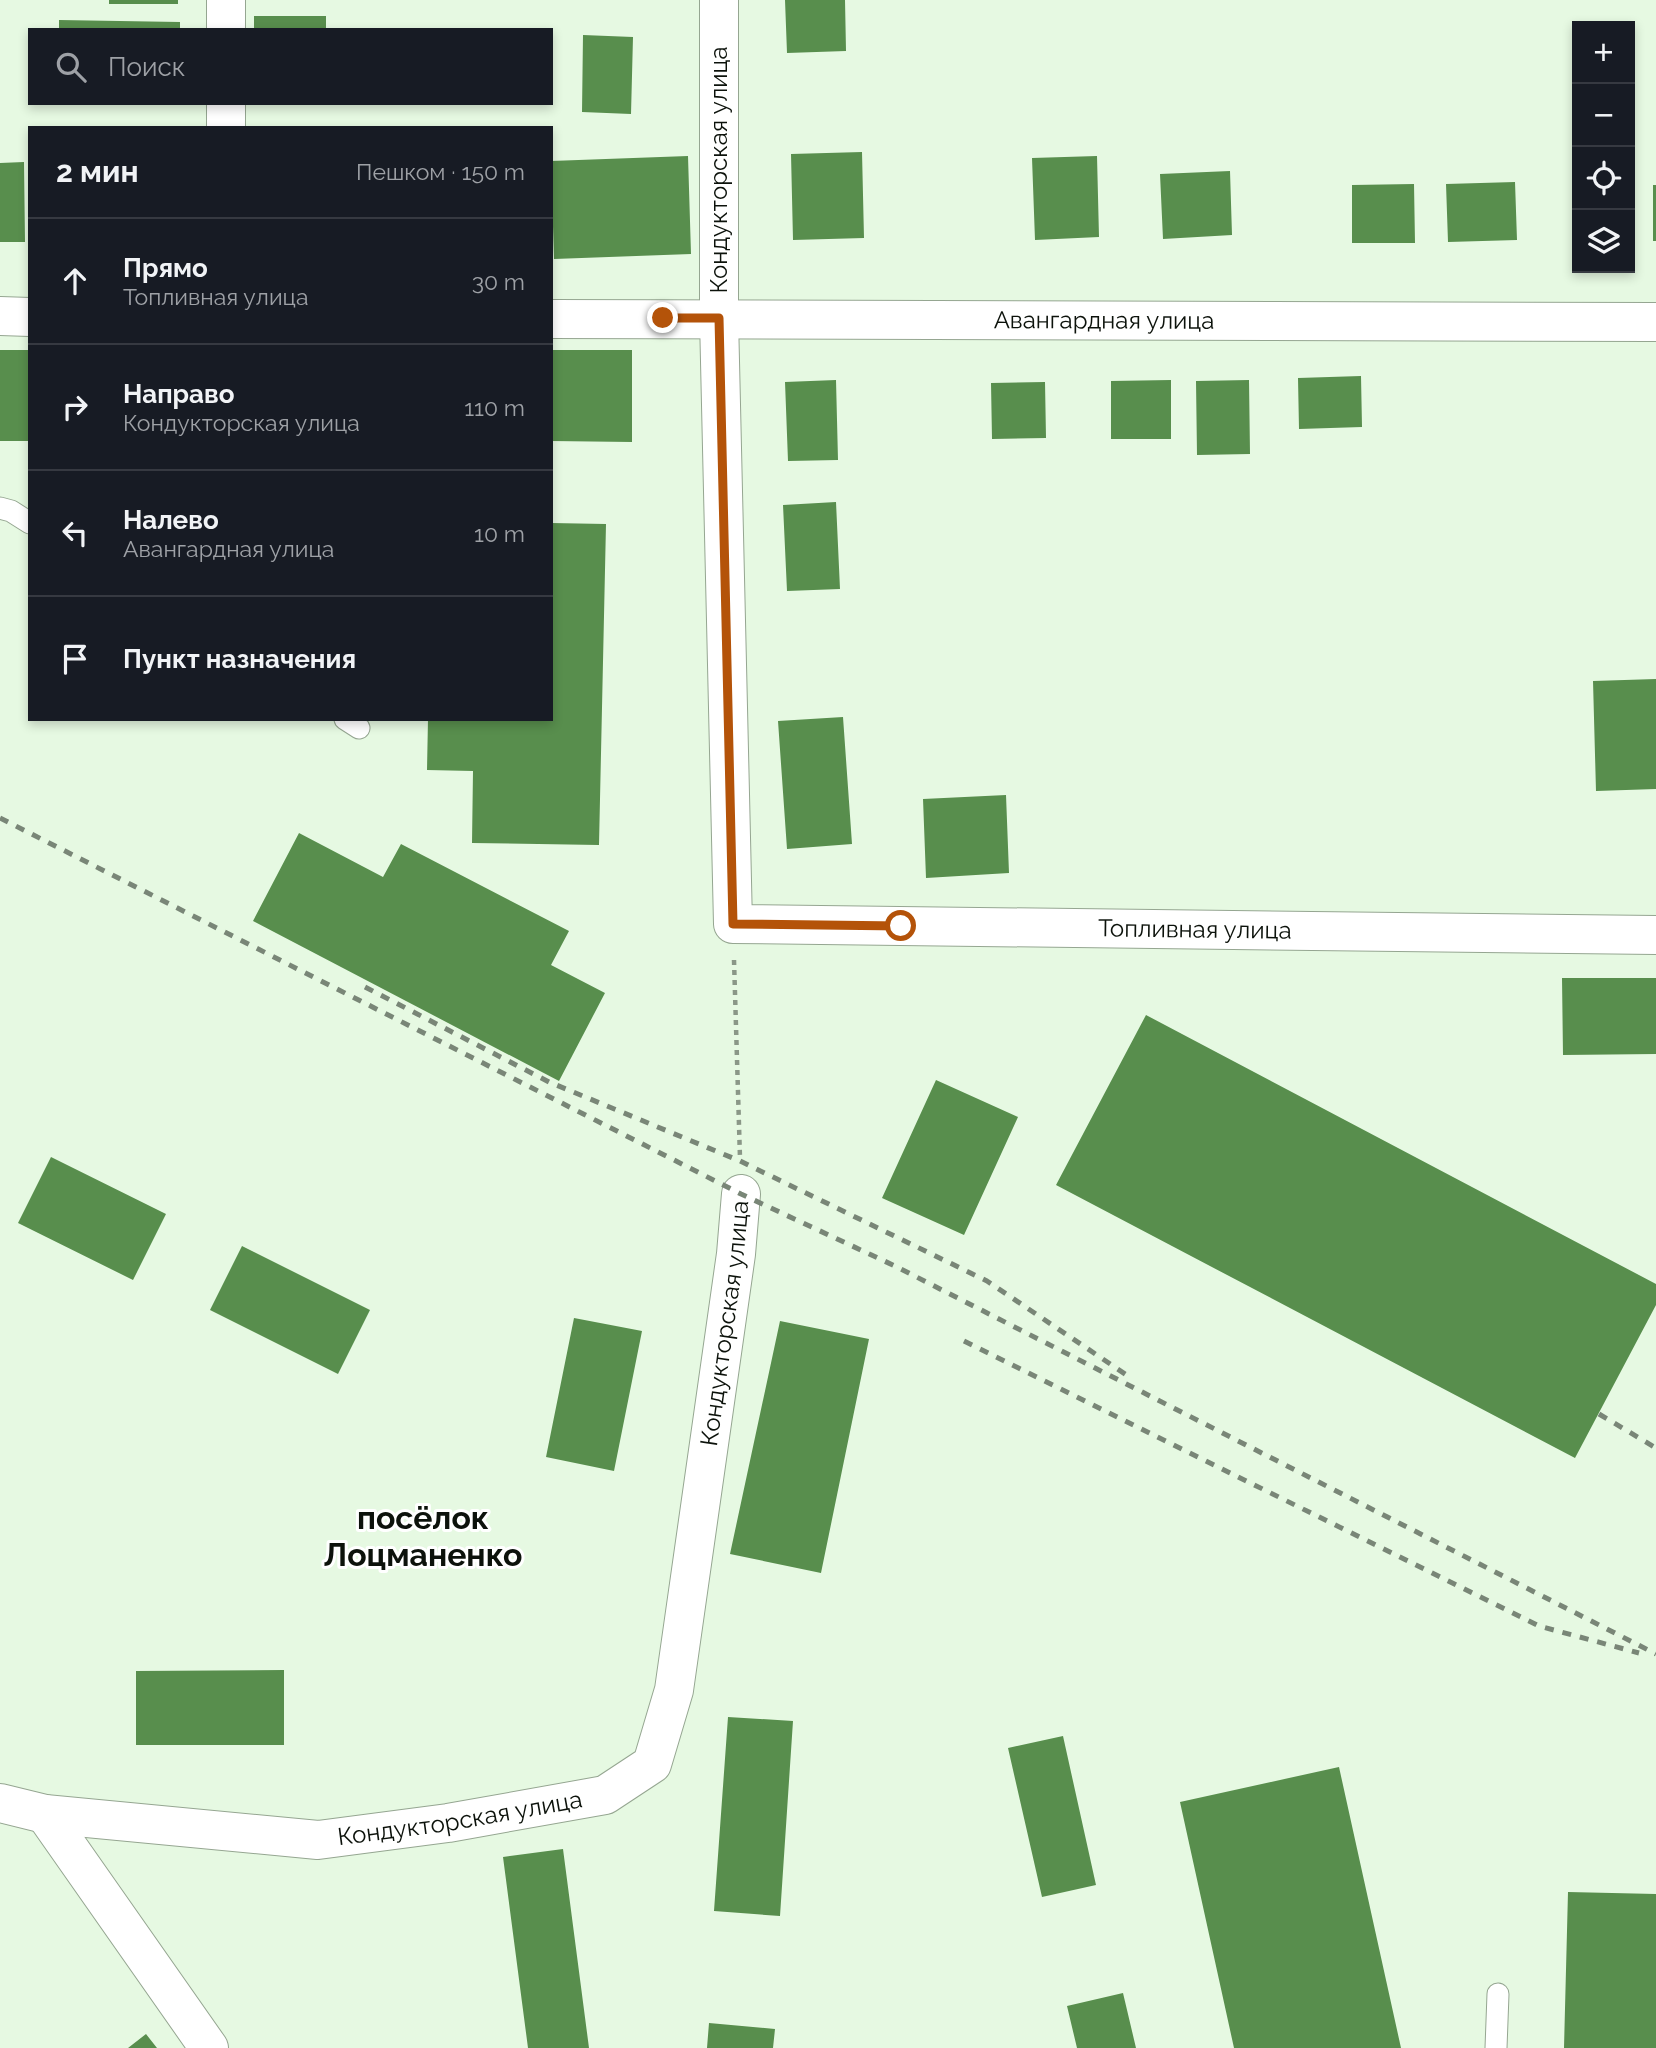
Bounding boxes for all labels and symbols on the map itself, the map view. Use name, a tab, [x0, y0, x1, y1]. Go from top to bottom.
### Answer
street label: Кондукторская улица	[704, 46, 733, 294]
route end	[647, 302, 678, 333]
street label: Авангардная улица	[994, 305, 1214, 335]
route start	[885, 910, 916, 941]
street label: Топливная улица	[1098, 913, 1292, 945]
street label: Кондукторская улица	[694, 1199, 754, 1448]
district label: посёлок Лоцманенко	[324, 1499, 522, 1573]
street label: Кондукторская улица	[336, 1784, 584, 1851]

